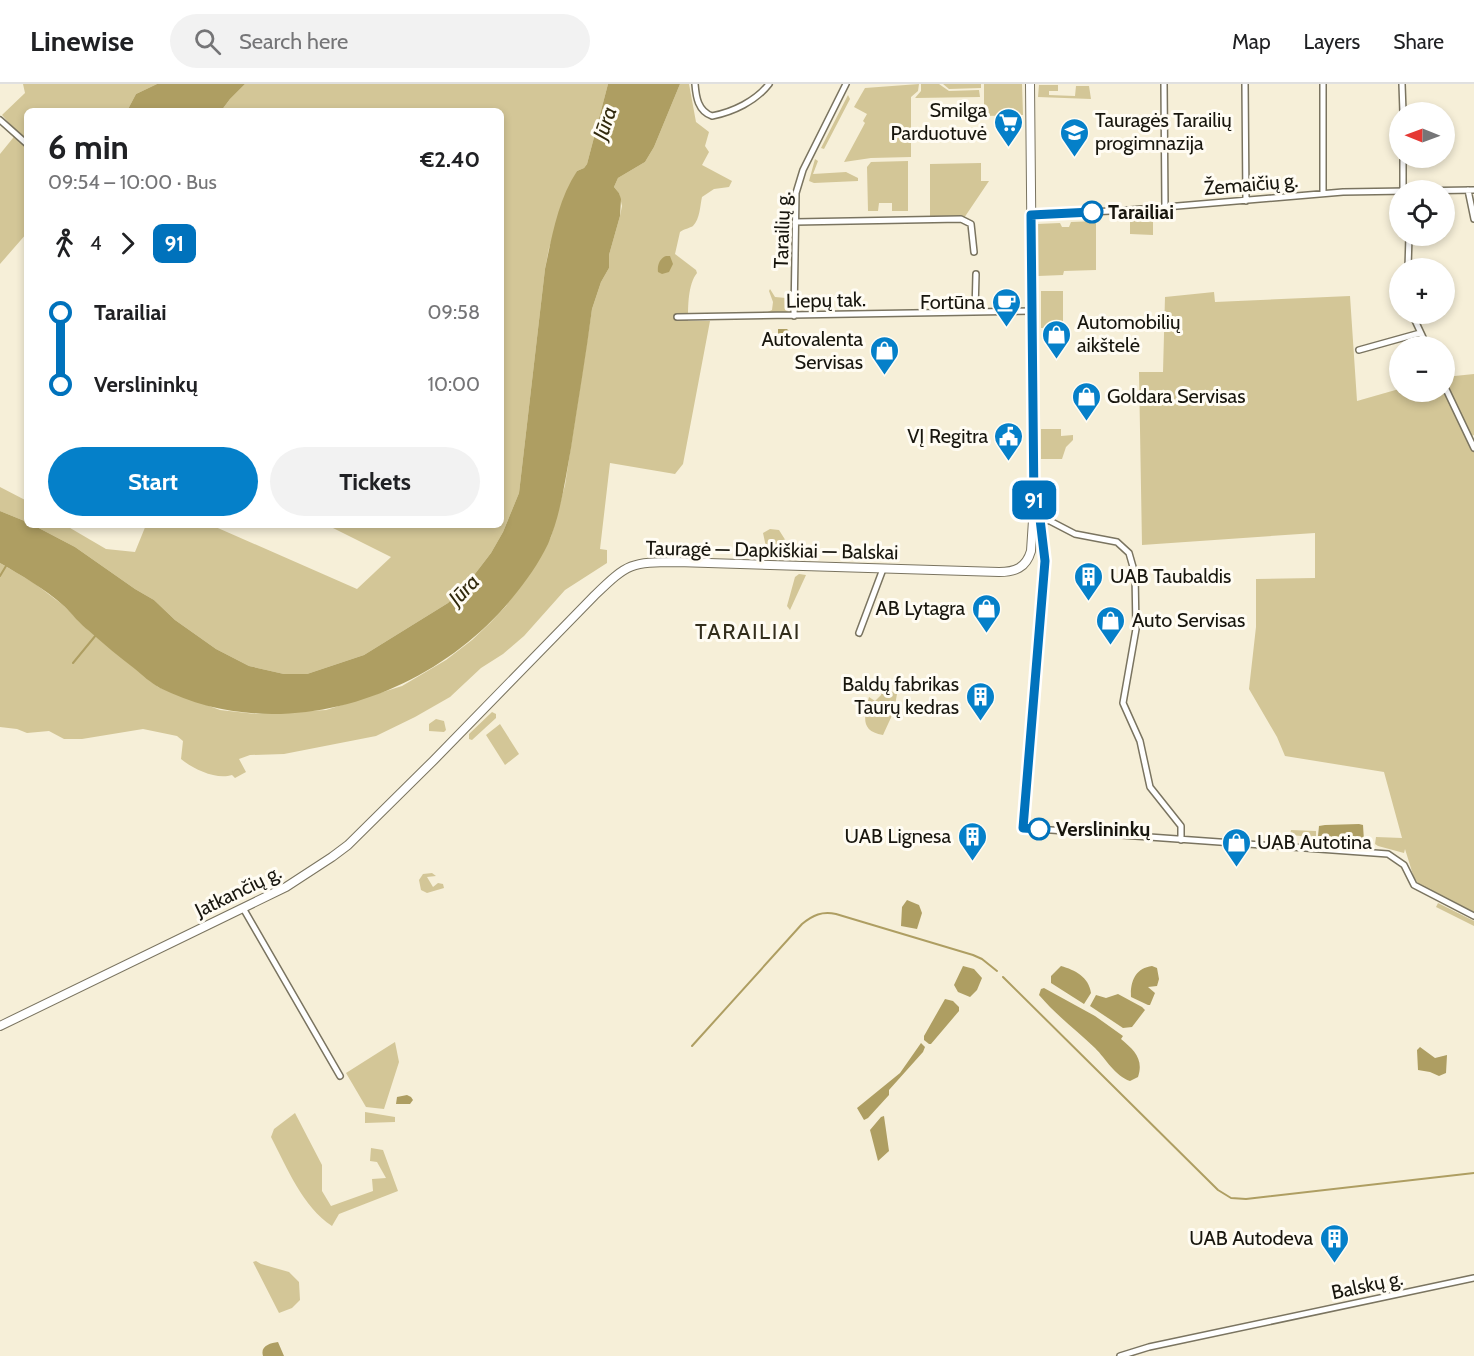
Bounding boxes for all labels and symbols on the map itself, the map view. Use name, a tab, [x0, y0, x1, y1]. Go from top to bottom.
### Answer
place label: Smilga Parduotuvė	[890, 98, 987, 145]
north arrow	[1389, 102, 1455, 168]
water label: Jūra	[587, 103, 622, 145]
supermarket icon: Smilga Parduotuvė	[992, 106, 1024, 148]
place label: Tauragės Tarailių progimnazija	[1095, 108, 1232, 155]
school or university icon: Tauragės Tarailių progimnazija	[1058, 116, 1090, 158]
street label: Žemaičių g.	[1203, 168, 1299, 200]
street label: Tarailių g.	[769, 191, 795, 269]
place label: Tarailiai	[1108, 200, 1174, 224]
marker: Tarailiai	[1081, 201, 1103, 223]
cafe icon: Fortūna	[990, 286, 1022, 328]
street label: Liepų tak.	[786, 287, 866, 313]
place label: Fortūna	[920, 290, 985, 314]
place label: Automobilių aikštelė	[1077, 310, 1181, 357]
shop icon: Automobilių aikštelė	[1040, 318, 1072, 360]
place label: Autovalenta Servisas	[761, 327, 863, 374]
shop icon: Autovalenta Servisas	[868, 334, 900, 376]
shop icon: Goldara Servisas	[1070, 380, 1102, 422]
place label: Goldara Servisas	[1107, 384, 1245, 408]
public building icon: VĮ Regitra	[993, 420, 1025, 462]
place label: VĮ Regitra	[907, 424, 988, 448]
line badge: 91	[1007, 480, 1061, 520]
street label: Tauragė — Dapkiškiai — Balskai	[645, 536, 899, 564]
building icon: UAB Taubaldis	[1073, 560, 1105, 602]
place label: UAB Taubaldis	[1110, 564, 1231, 588]
water label: Jūra	[442, 569, 484, 612]
shop icon: AB Lytagra	[970, 592, 1002, 634]
place label: AB Lytagra	[876, 596, 965, 620]
shop icon: Auto Servisas	[1095, 604, 1127, 646]
place label: Auto Servisas	[1132, 608, 1245, 632]
district label: TARAILIAI	[695, 618, 801, 645]
place label: Baldų fabrikas Taurų kedras	[842, 672, 959, 719]
building icon: Baldų fabrikas Taurų kedras	[964, 680, 996, 722]
place label: Verslininkų	[1056, 817, 1150, 841]
marker: Verslininkų	[1028, 818, 1050, 840]
building icon: UAB Lignesa	[956, 820, 988, 862]
place label: UAB Lignesa	[845, 824, 951, 848]
shop icon: UAB Autotina	[1220, 826, 1252, 868]
place label: UAB Autotina	[1257, 830, 1372, 854]
street label: Jatkančių g.	[190, 860, 285, 923]
building icon: UAB Autodeva	[1318, 1222, 1350, 1264]
place label: UAB Autodeva	[1189, 1226, 1313, 1250]
street label: Balskų g.	[1329, 1266, 1405, 1304]

